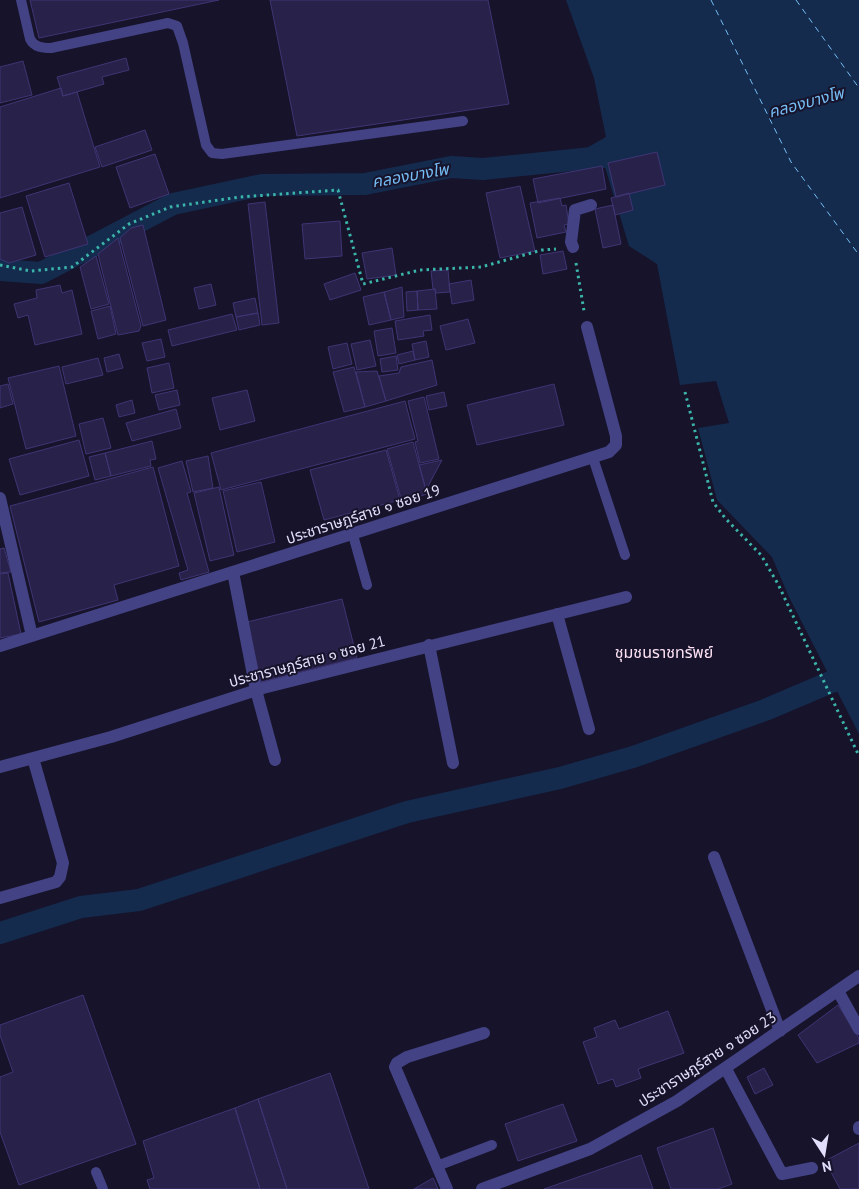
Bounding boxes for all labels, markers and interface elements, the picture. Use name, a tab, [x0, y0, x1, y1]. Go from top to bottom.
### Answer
water label: คลองบางโพ	[766, 82, 848, 122]
water label: คลองบางโพ	[370, 158, 452, 192]
street label: ประชาราษฎร์สาย ๑ ซอย 19	[283, 480, 443, 548]
street label: ประชาราษฎร์สาย ๑ ซอย 21	[227, 631, 387, 691]
district label: ชุมชนราชทรัพย์	[615, 642, 713, 662]
street label: ประชาราษฎร์สาย ๑ ซอย 23	[634, 1007, 780, 1111]
north arrow	[799, 1129, 849, 1179]
text: N	[820, 1157, 833, 1176]

